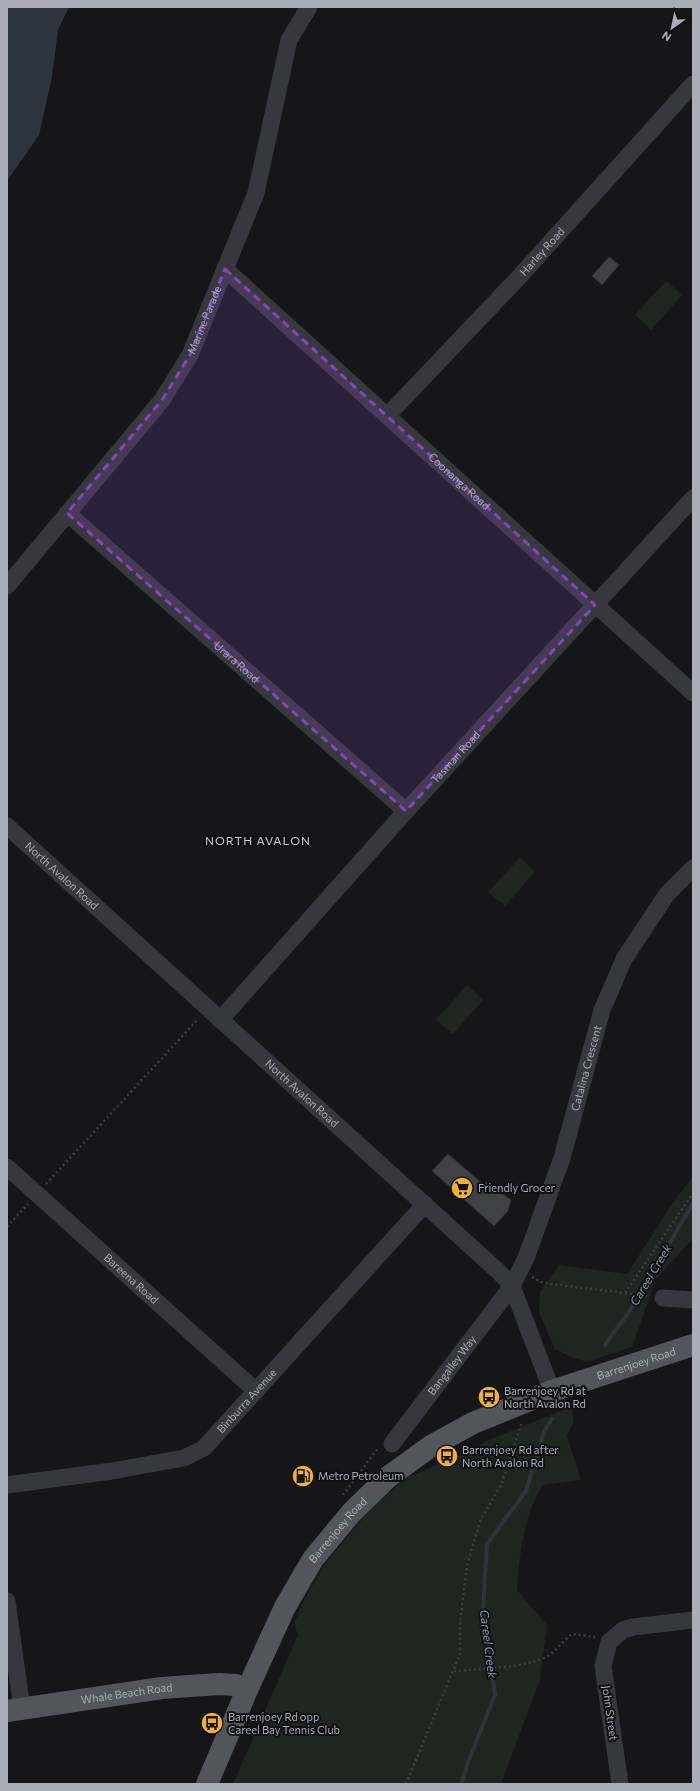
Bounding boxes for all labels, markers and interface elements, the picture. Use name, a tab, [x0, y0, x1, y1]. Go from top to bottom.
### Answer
north arrow	[652, 8, 692, 48]
text: N	[659, 29, 673, 45]
street label: Harley Road	[517, 224, 567, 278]
street label: Marine Parade	[184, 283, 224, 356]
street label: Coonanga Road	[426, 450, 493, 512]
street label: Urara Road	[212, 638, 262, 685]
street label: Tasman Road	[428, 728, 482, 786]
district label: NORTH AVALON	[205, 833, 311, 847]
street label: North Avalon Road	[23, 839, 101, 912]
street label: Catalina Crescent	[568, 1023, 604, 1112]
street label: North Avalon Road	[263, 1056, 341, 1129]
supermarket icon: Friendly Grocer	[449, 1175, 475, 1201]
place label: Friendly Grocer	[478, 1181, 556, 1194]
water label: Careel Creek	[626, 1241, 674, 1308]
street label: Bareena Road	[102, 1251, 161, 1306]
street label: Bangalley Way	[425, 1332, 479, 1397]
street label: Barrenjoey Road	[595, 1344, 677, 1382]
street label: Binburra Avenue	[214, 1366, 279, 1435]
bus stop icon: Barrenjoey Rd at North Avalon Rd	[476, 1384, 502, 1410]
place label: Barrenjoey Rd at North Avalon Rd	[504, 1384, 587, 1410]
bus stop icon: Barrenjoey Rd after North Avalon Rd	[434, 1443, 460, 1469]
place label: Barrenjoey Rd after North Avalon Rd	[462, 1443, 559, 1469]
fuel station icon: Metro Petroleum	[290, 1463, 316, 1489]
place label: Metro Petroleum	[318, 1469, 404, 1482]
street label: Barrenjoey Road	[306, 1494, 369, 1565]
water label: Careel Creek	[478, 1609, 500, 1679]
street label: Whale Beach Road	[80, 1680, 173, 1706]
street label: John Street	[599, 1685, 621, 1742]
bus stop icon: Barrenjoey Rd opp Careel Bay Tennis Club	[199, 1710, 225, 1736]
place label: Barrenjoey Rd opp Careel Bay Tennis Club	[228, 1710, 340, 1736]

